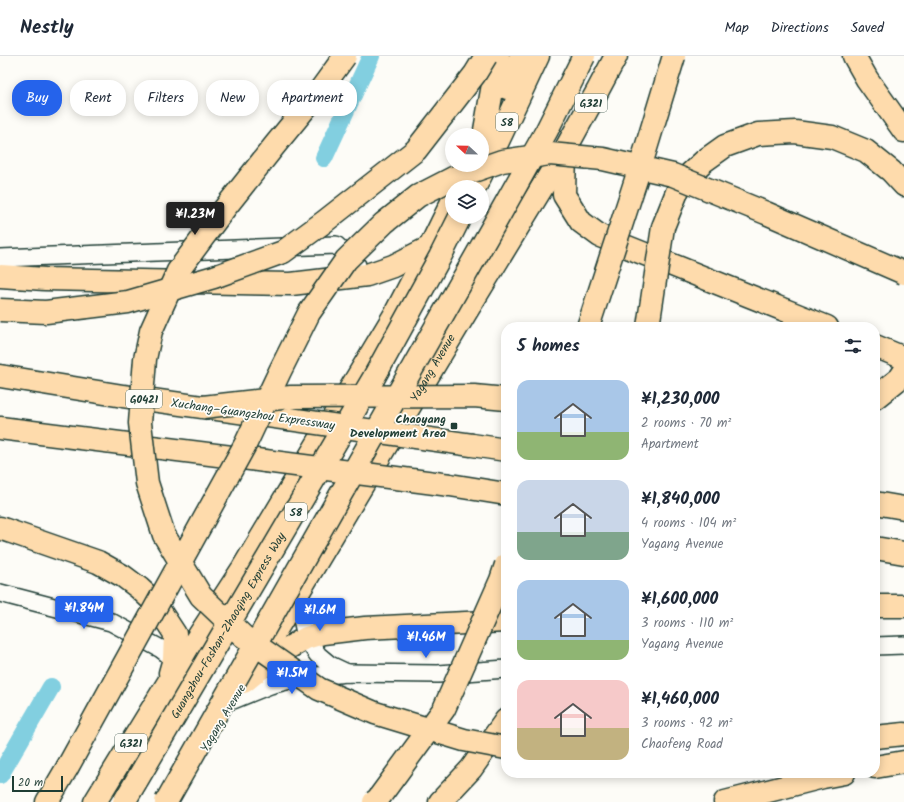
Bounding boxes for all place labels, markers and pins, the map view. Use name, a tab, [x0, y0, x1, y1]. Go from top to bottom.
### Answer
pin: ¥1.23M	[162, 202, 228, 236]
place label: Chaoyang Development Area	[350, 410, 446, 443]
marker: Chaoyang Development Area	[449, 421, 459, 431]
pin: ¥1.84M	[51, 596, 117, 630]
pin: ¥1.6M	[292, 598, 348, 632]
pin: ¥1.46M	[393, 625, 459, 659]
pin: ¥1.5M	[264, 661, 320, 695]

